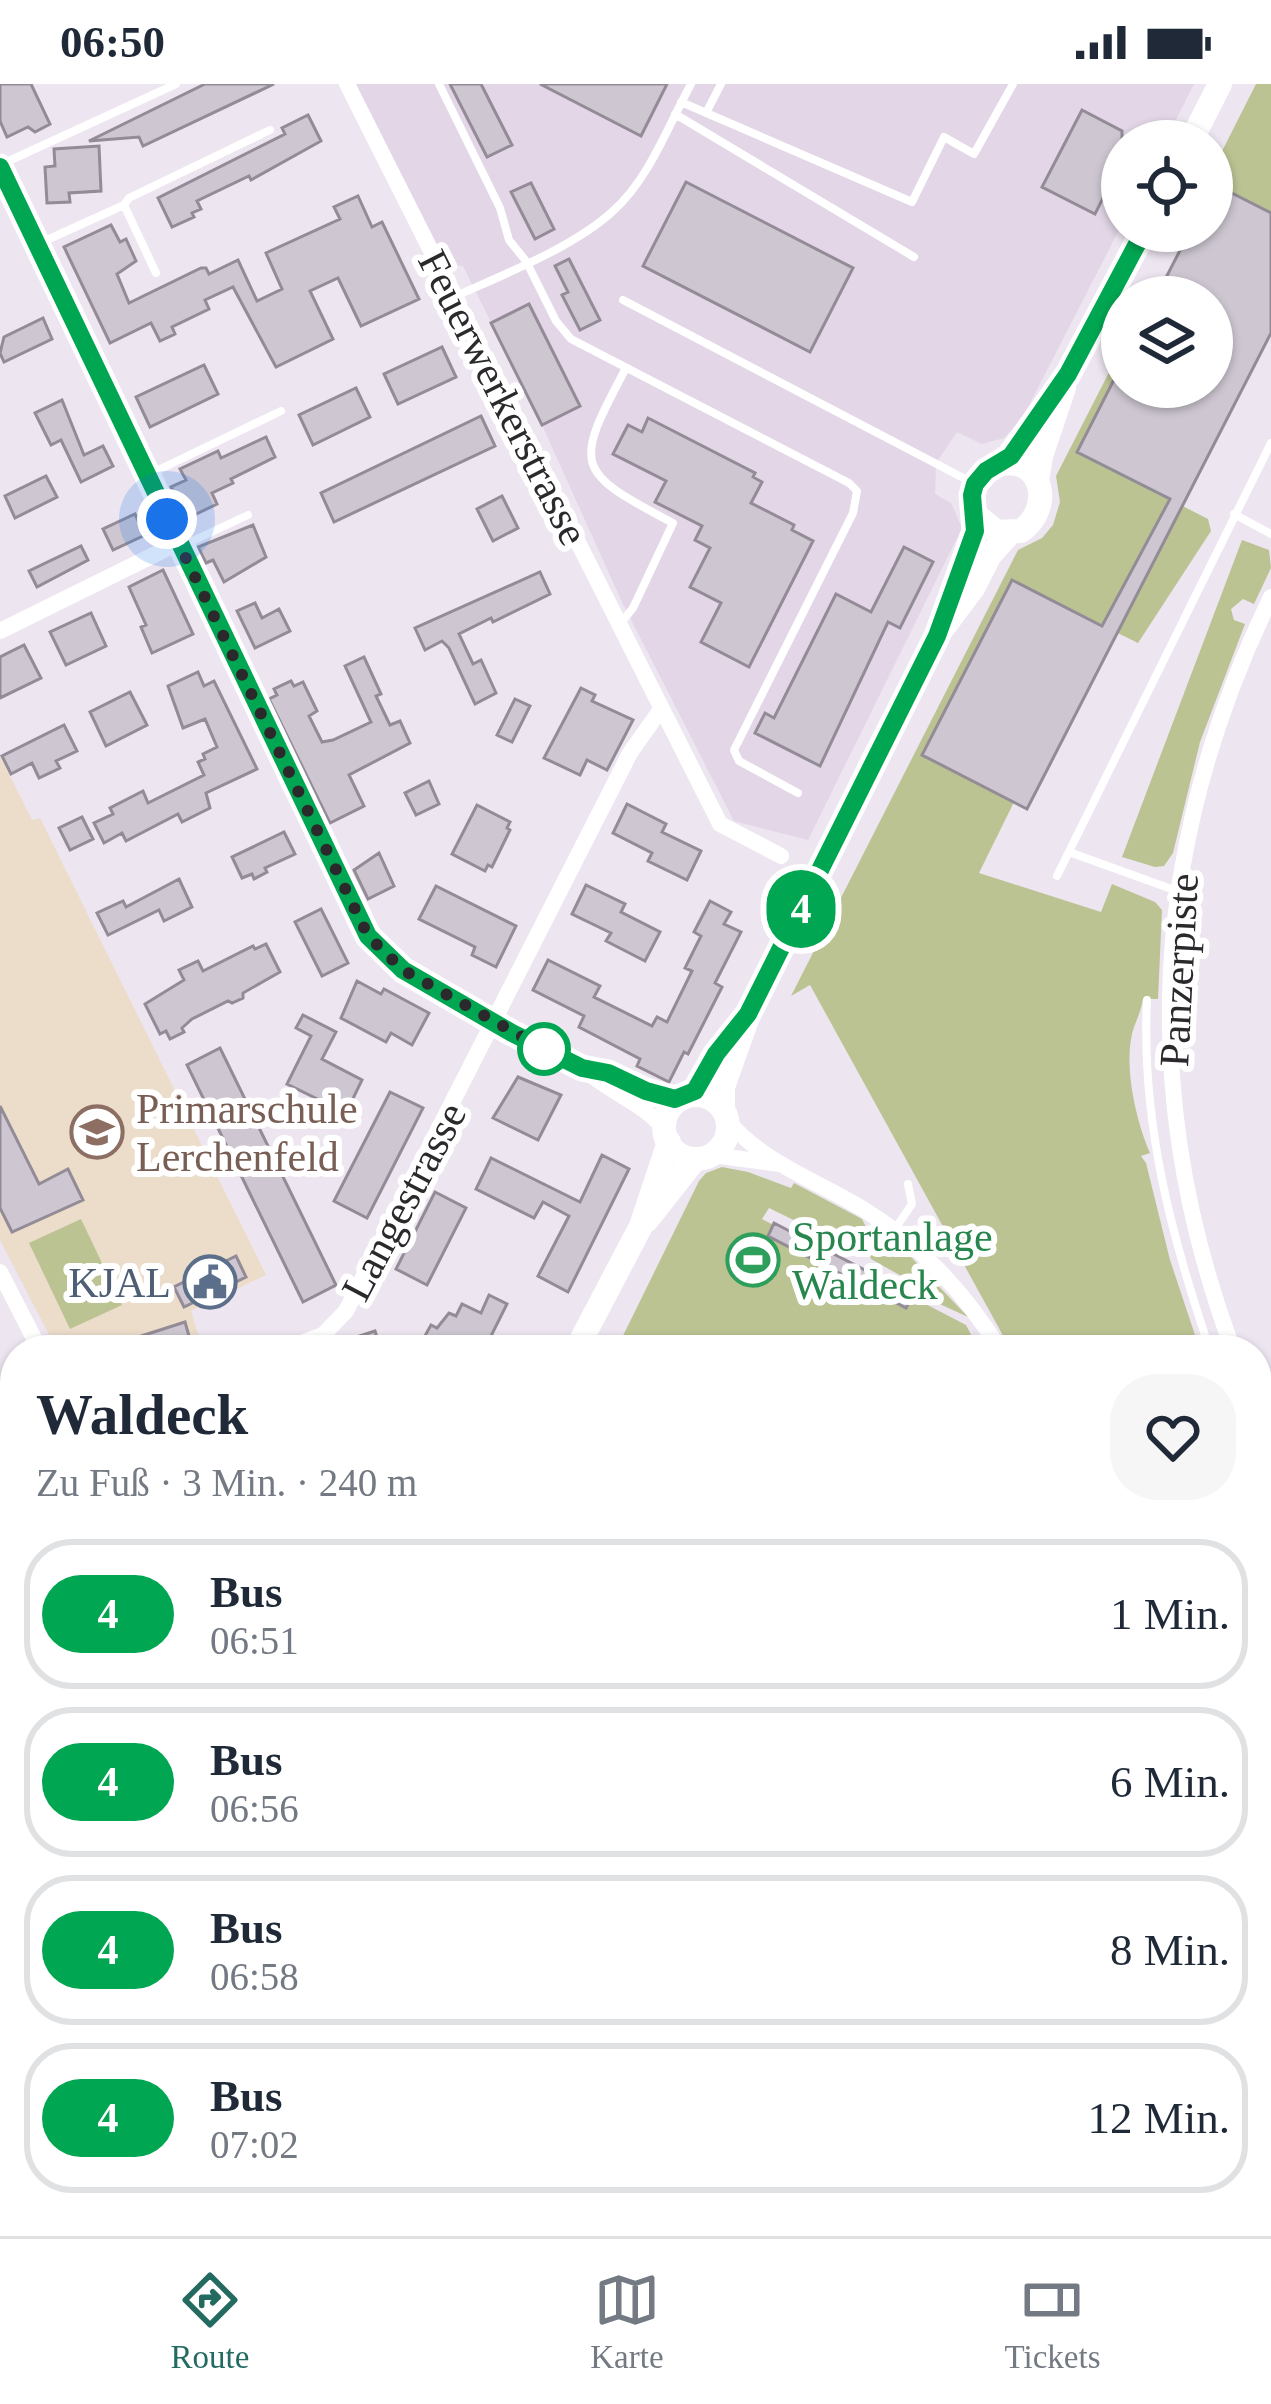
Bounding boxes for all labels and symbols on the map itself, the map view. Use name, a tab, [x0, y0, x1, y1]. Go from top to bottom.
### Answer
street label: Feuerwerkerstrasse	[409, 243, 597, 552]
your location	[137, 489, 197, 549]
line badge: 4	[762, 870, 840, 948]
street label: Panzerpiste	[1151, 872, 1207, 1068]
unlabelled marker	[519, 1024, 569, 1074]
place label: Primarschule Lerchenfeld	[136, 1086, 358, 1180]
street label: Langestrasse	[333, 1095, 475, 1308]
school or university icon: Primarschule Lerchenfeld	[69, 1104, 125, 1160]
place label: Sportanlage Waldeck	[792, 1214, 993, 1308]
sports icon: Sportanlage Waldeck	[725, 1232, 781, 1288]
public building icon: KJAL	[182, 1254, 238, 1310]
place label: KJAL	[68, 1260, 171, 1306]

